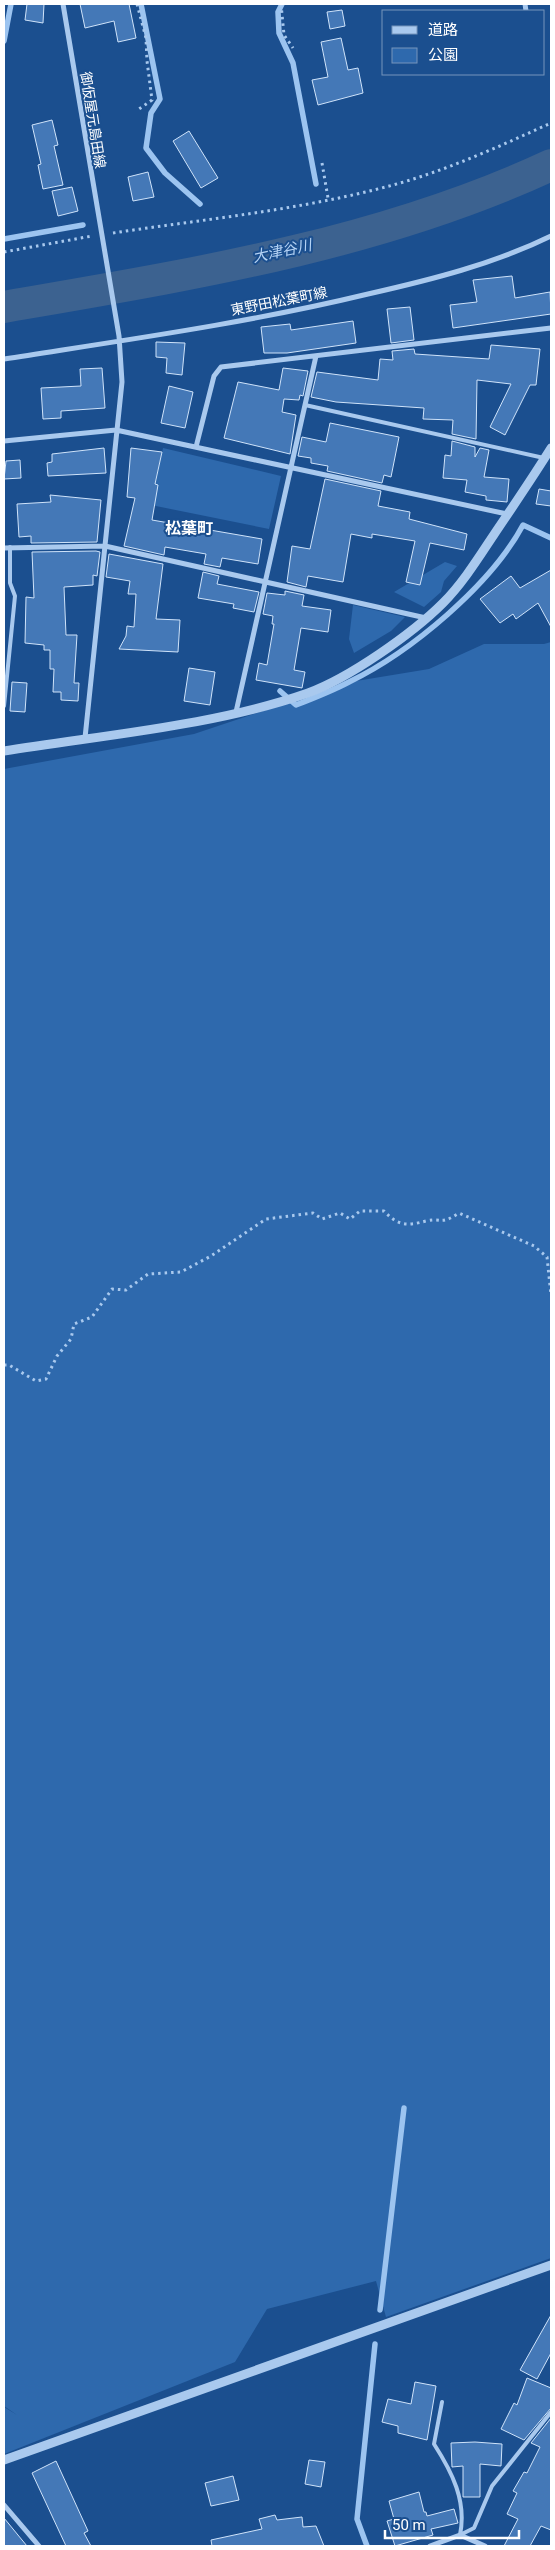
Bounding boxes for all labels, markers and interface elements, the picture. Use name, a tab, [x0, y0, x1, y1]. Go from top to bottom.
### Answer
legend	[382, 10, 545, 75]
text: 道路	[428, 21, 458, 39]
text: 公園	[428, 46, 458, 64]
street label: 御仮屋元島田線	[77, 70, 109, 170]
water label: 大津谷川	[251, 236, 315, 266]
street label: 東野田松葉町線	[229, 284, 329, 318]
district label: 松葉町	[165, 519, 213, 538]
scale bar	[385, 2508, 519, 2540]
text: 50 m	[392, 2516, 426, 2534]

